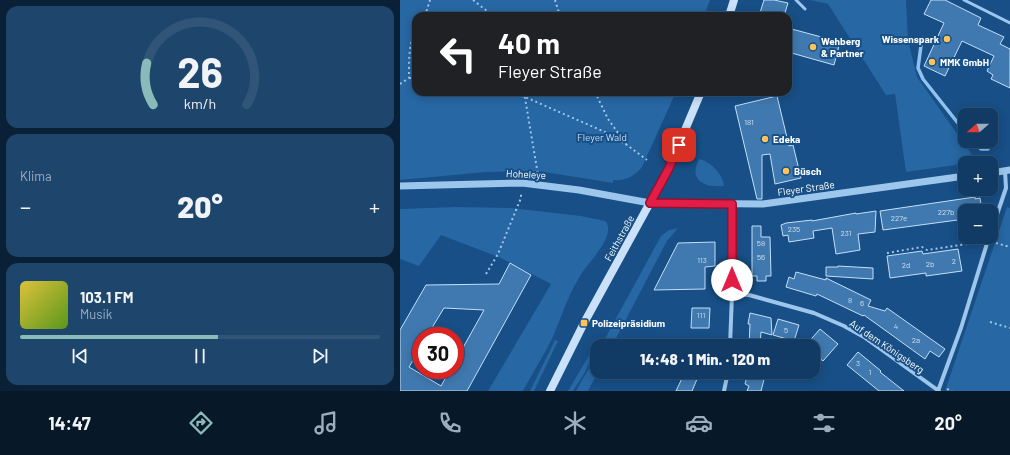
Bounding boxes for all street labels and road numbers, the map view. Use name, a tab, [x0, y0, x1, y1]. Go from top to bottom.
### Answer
street label: Hoheleye	[506, 167, 546, 181]
street label: Fleyer Straße	[777, 178, 835, 198]
street label: Feithstraße	[602, 213, 636, 263]
street label: Auf dem Königsberg	[848, 317, 926, 375]

